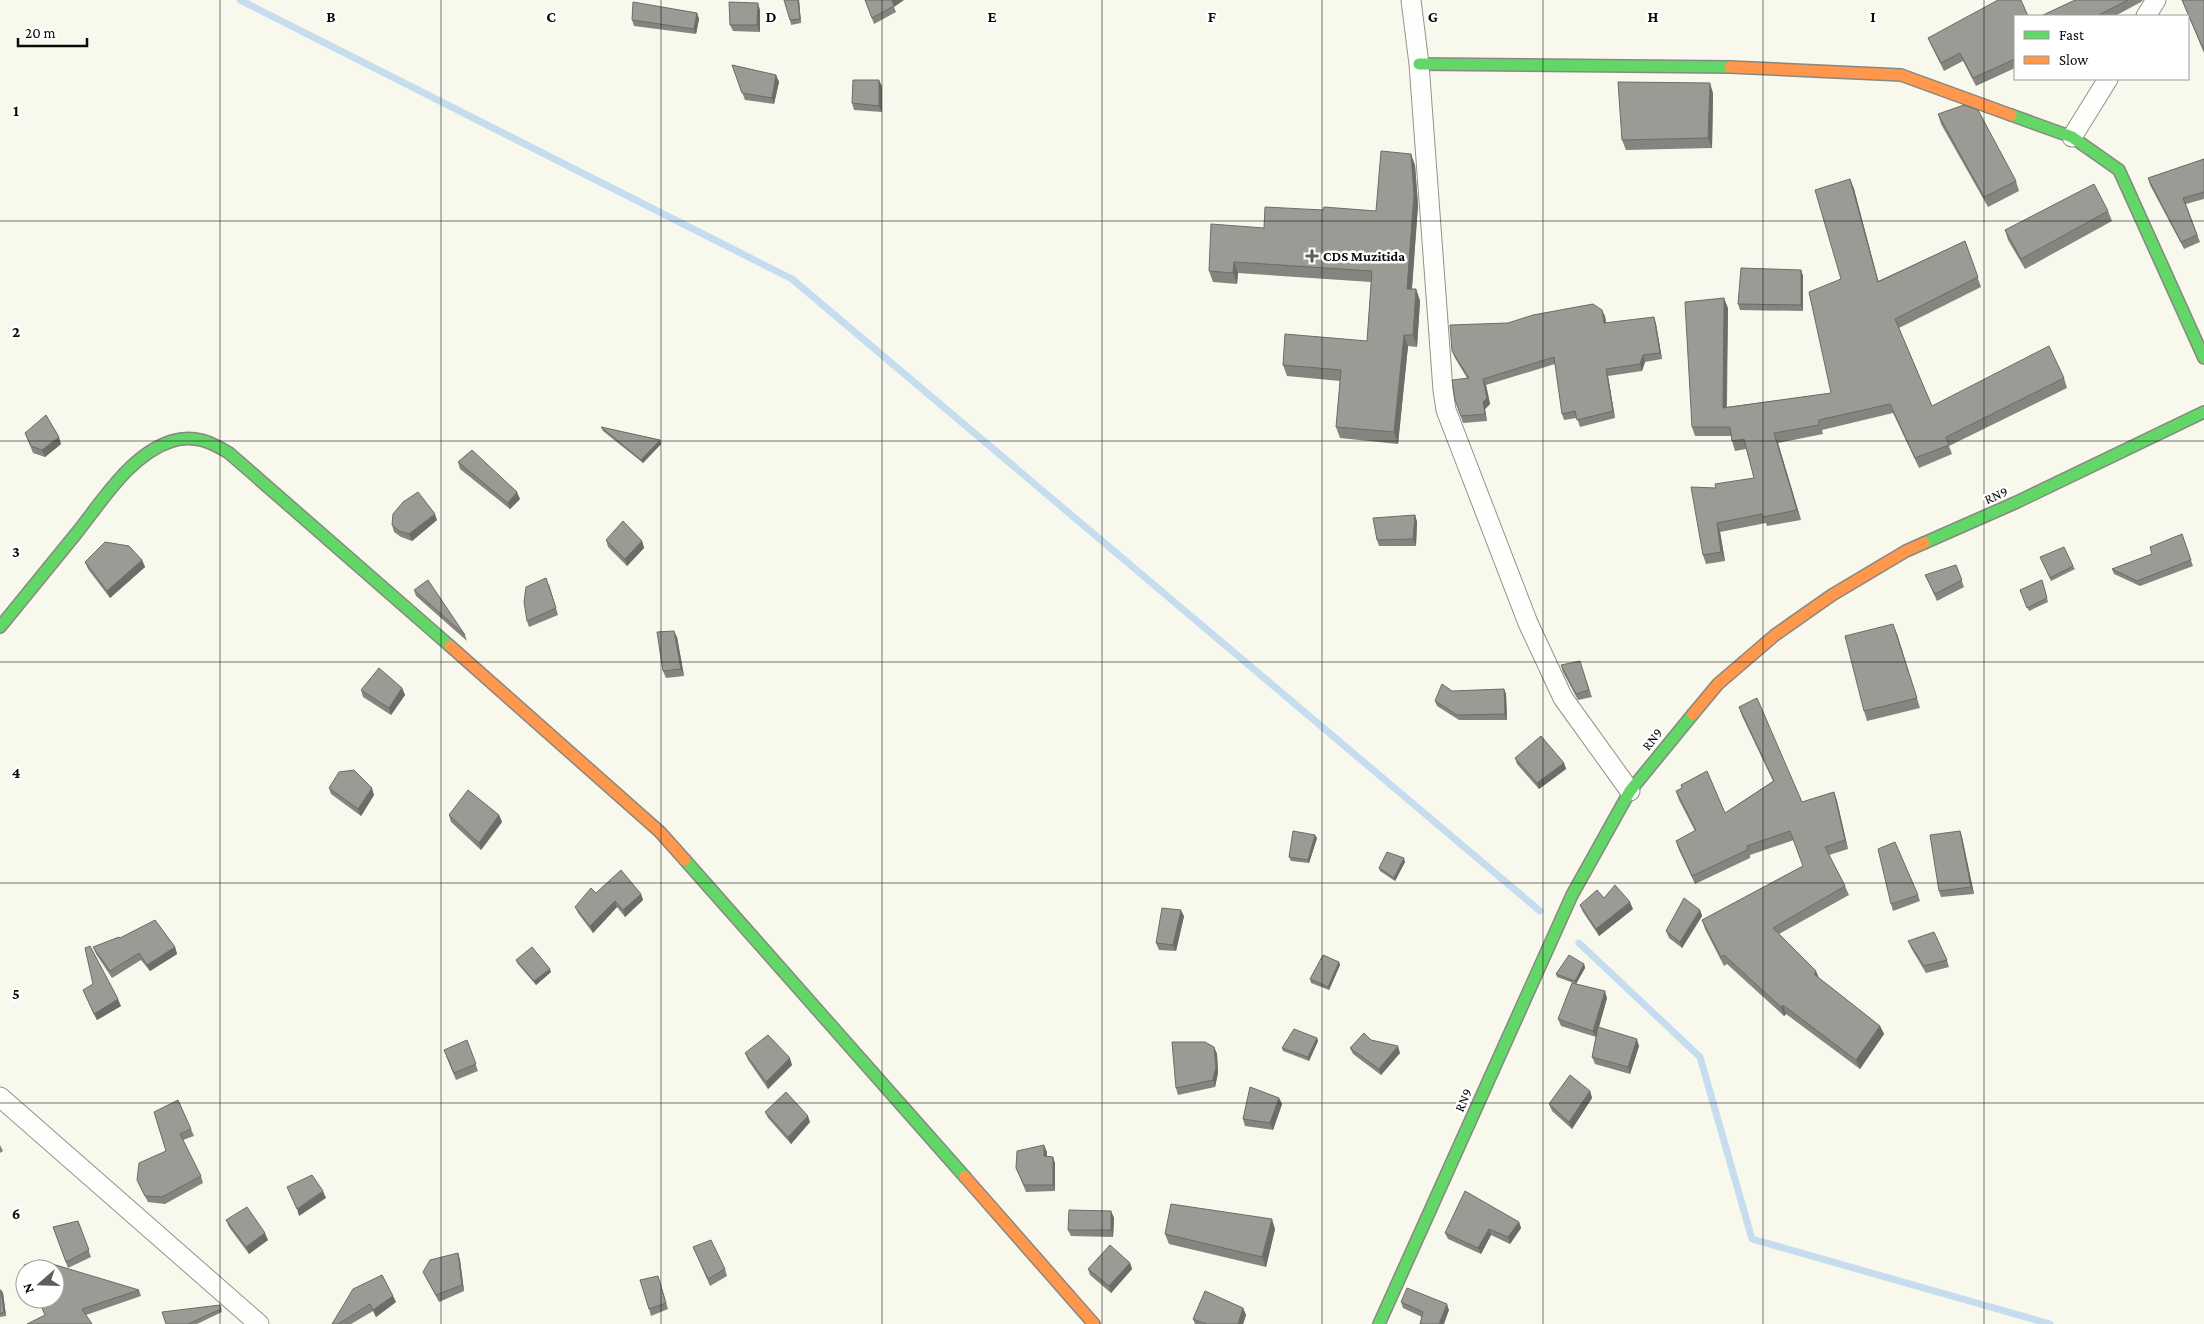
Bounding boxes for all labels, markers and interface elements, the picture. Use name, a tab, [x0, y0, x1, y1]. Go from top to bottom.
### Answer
text: B	[326, 8, 336, 25]
text: C	[546, 8, 556, 25]
text: D	[765, 8, 777, 25]
text: E	[987, 8, 997, 25]
text: F	[1208, 8, 1217, 25]
text: G	[1428, 8, 1438, 25]
text: H	[1648, 8, 1659, 25]
text: I	[1870, 8, 1876, 25]
scale bar	[18, 15, 86, 47]
legend	[2014, 15, 2189, 80]
text: 20 m	[25, 25, 56, 41]
text: Fast	[2059, 27, 2085, 43]
text: Slow	[2059, 52, 2089, 68]
text: 1	[13, 102, 19, 119]
place label: CDS Muzitida	[1323, 248, 1405, 264]
marker: CDS Muzitida	[1305, 249, 1319, 263]
text: 2	[12, 323, 20, 340]
street label: RN9	[1982, 483, 2010, 507]
text: 3	[12, 543, 20, 560]
street label: RN9	[1638, 725, 1666, 753]
text: 4	[12, 764, 21, 781]
text: 5	[12, 985, 20, 1002]
street label: RN9	[1451, 1086, 1475, 1114]
text: 6	[12, 1205, 20, 1222]
north arrow	[15, 1259, 65, 1309]
text: N	[18, 1281, 37, 1296]

